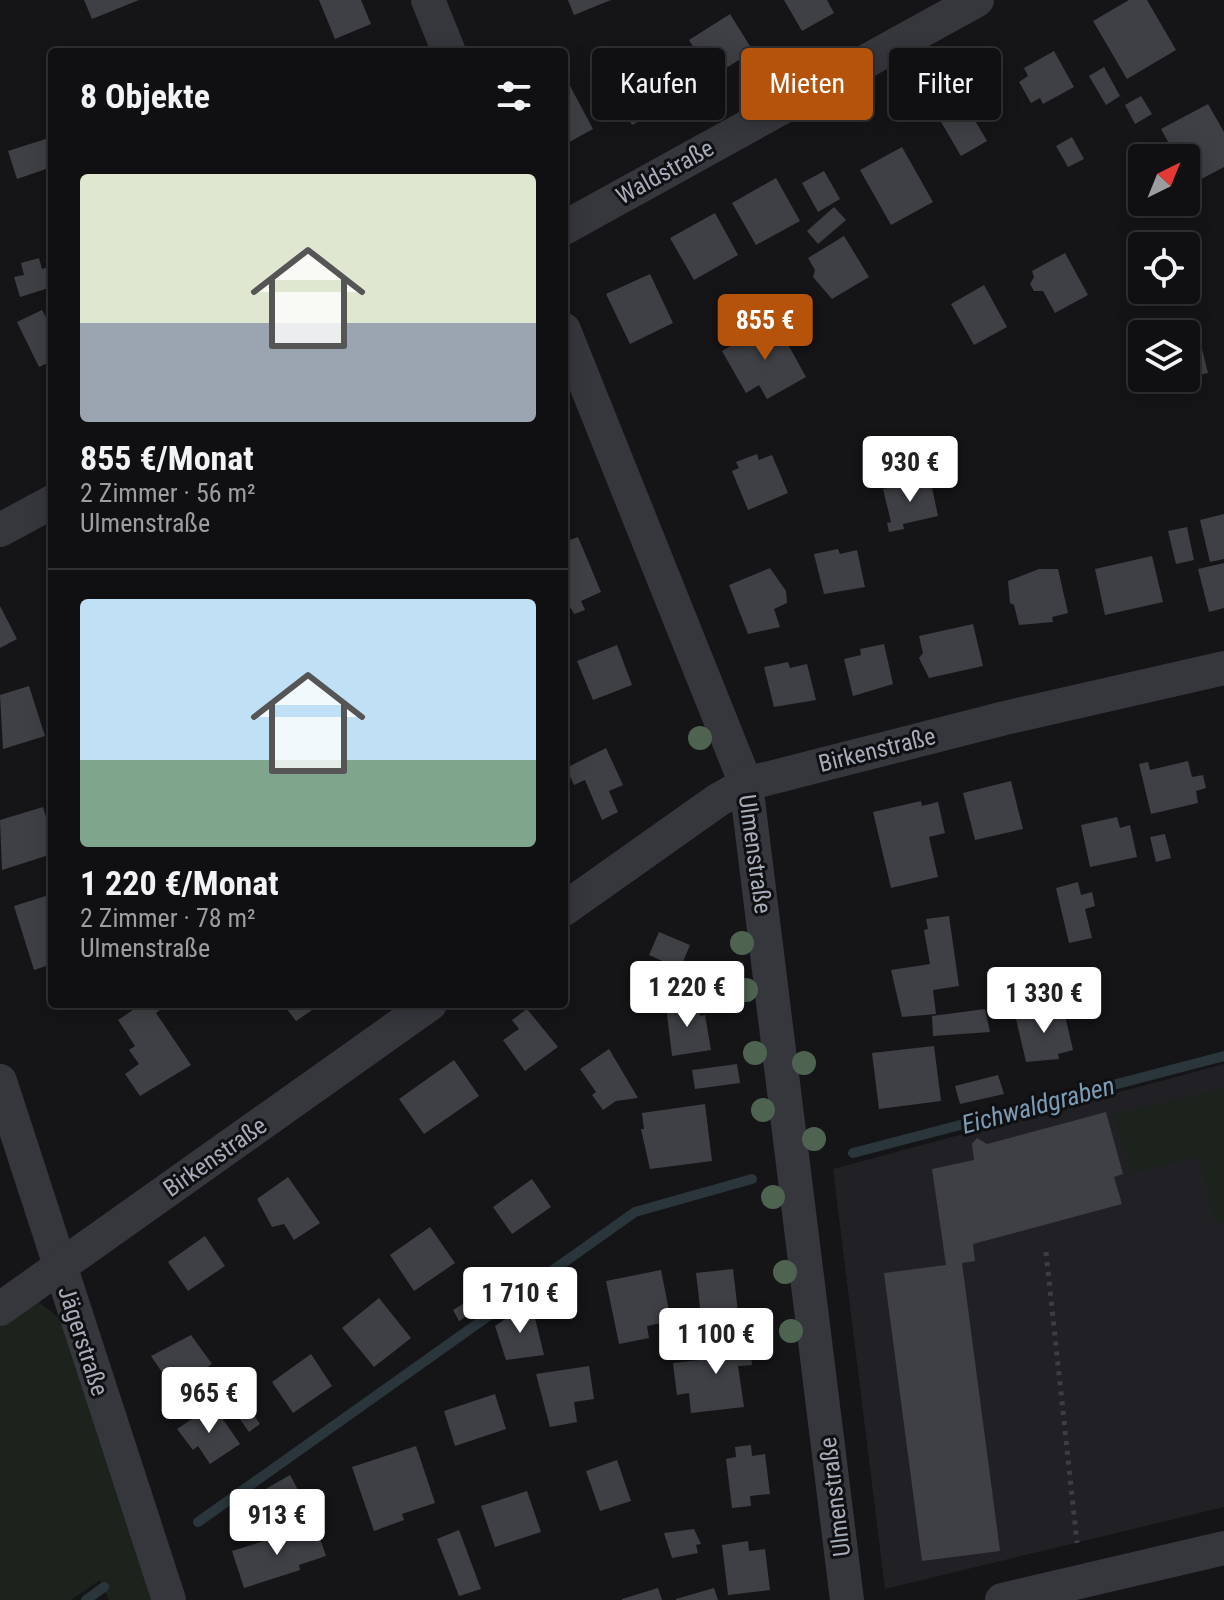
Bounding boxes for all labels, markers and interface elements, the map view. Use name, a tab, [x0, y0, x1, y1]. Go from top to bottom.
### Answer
chip: Kaufen	[592, 48, 725, 120]
chip: Mieten	[741, 48, 873, 120]
chip: Filter	[889, 48, 1001, 120]
icon: filters	[492, 74, 536, 118]
text: 8 Objekte	[80, 76, 210, 116]
street label: Waldstraße	[611, 134, 719, 210]
north arrow	[1128, 144, 1200, 216]
map controls	[1128, 144, 1200, 392]
icon: home	[236, 226, 380, 370]
button: locate	[1128, 232, 1200, 304]
pin: 855 €	[709, 294, 821, 362]
text: 855 €	[736, 305, 794, 335]
button: layers	[1128, 320, 1200, 392]
pin: 930 €	[854, 436, 966, 504]
text: 855 €/Monat	[80, 438, 254, 478]
text: 930 €	[881, 447, 939, 477]
text: 2 Zimmer · 56 m²	[80, 478, 256, 508]
text: Ulmenstraße	[80, 508, 210, 538]
icon: home	[236, 651, 380, 795]
street label: Birkenstraße	[816, 722, 938, 778]
street label: Ulmenstraße	[733, 793, 777, 915]
text: 1 220 €/Monat	[80, 863, 279, 903]
text: 2 Zimmer · 78 m²	[80, 903, 256, 933]
text: Ulmenstraße	[80, 933, 210, 963]
pin: 1 220 €	[613, 961, 761, 1029]
pin: 1 330 €	[970, 967, 1118, 1035]
text: 1 220 €	[648, 972, 726, 1002]
text: 1 330 €	[1005, 978, 1083, 1008]
water label: Eichwaldgraben	[958, 1070, 1118, 1140]
street label: Birkenstraße	[158, 1111, 272, 1203]
pin: 1 710 €	[446, 1267, 594, 1335]
text: 1 710 €	[481, 1278, 559, 1308]
street label: Jägerstraße	[52, 1283, 114, 1399]
pin: 1 100 €	[642, 1308, 790, 1376]
text: 1 100 €	[677, 1319, 755, 1349]
pin: 965 €	[153, 1367, 265, 1435]
text: 965 €	[180, 1378, 238, 1408]
street label: Ulmenstraße	[814, 1436, 856, 1558]
pin: 913 €	[221, 1489, 333, 1557]
text: 913 €	[248, 1500, 306, 1530]

